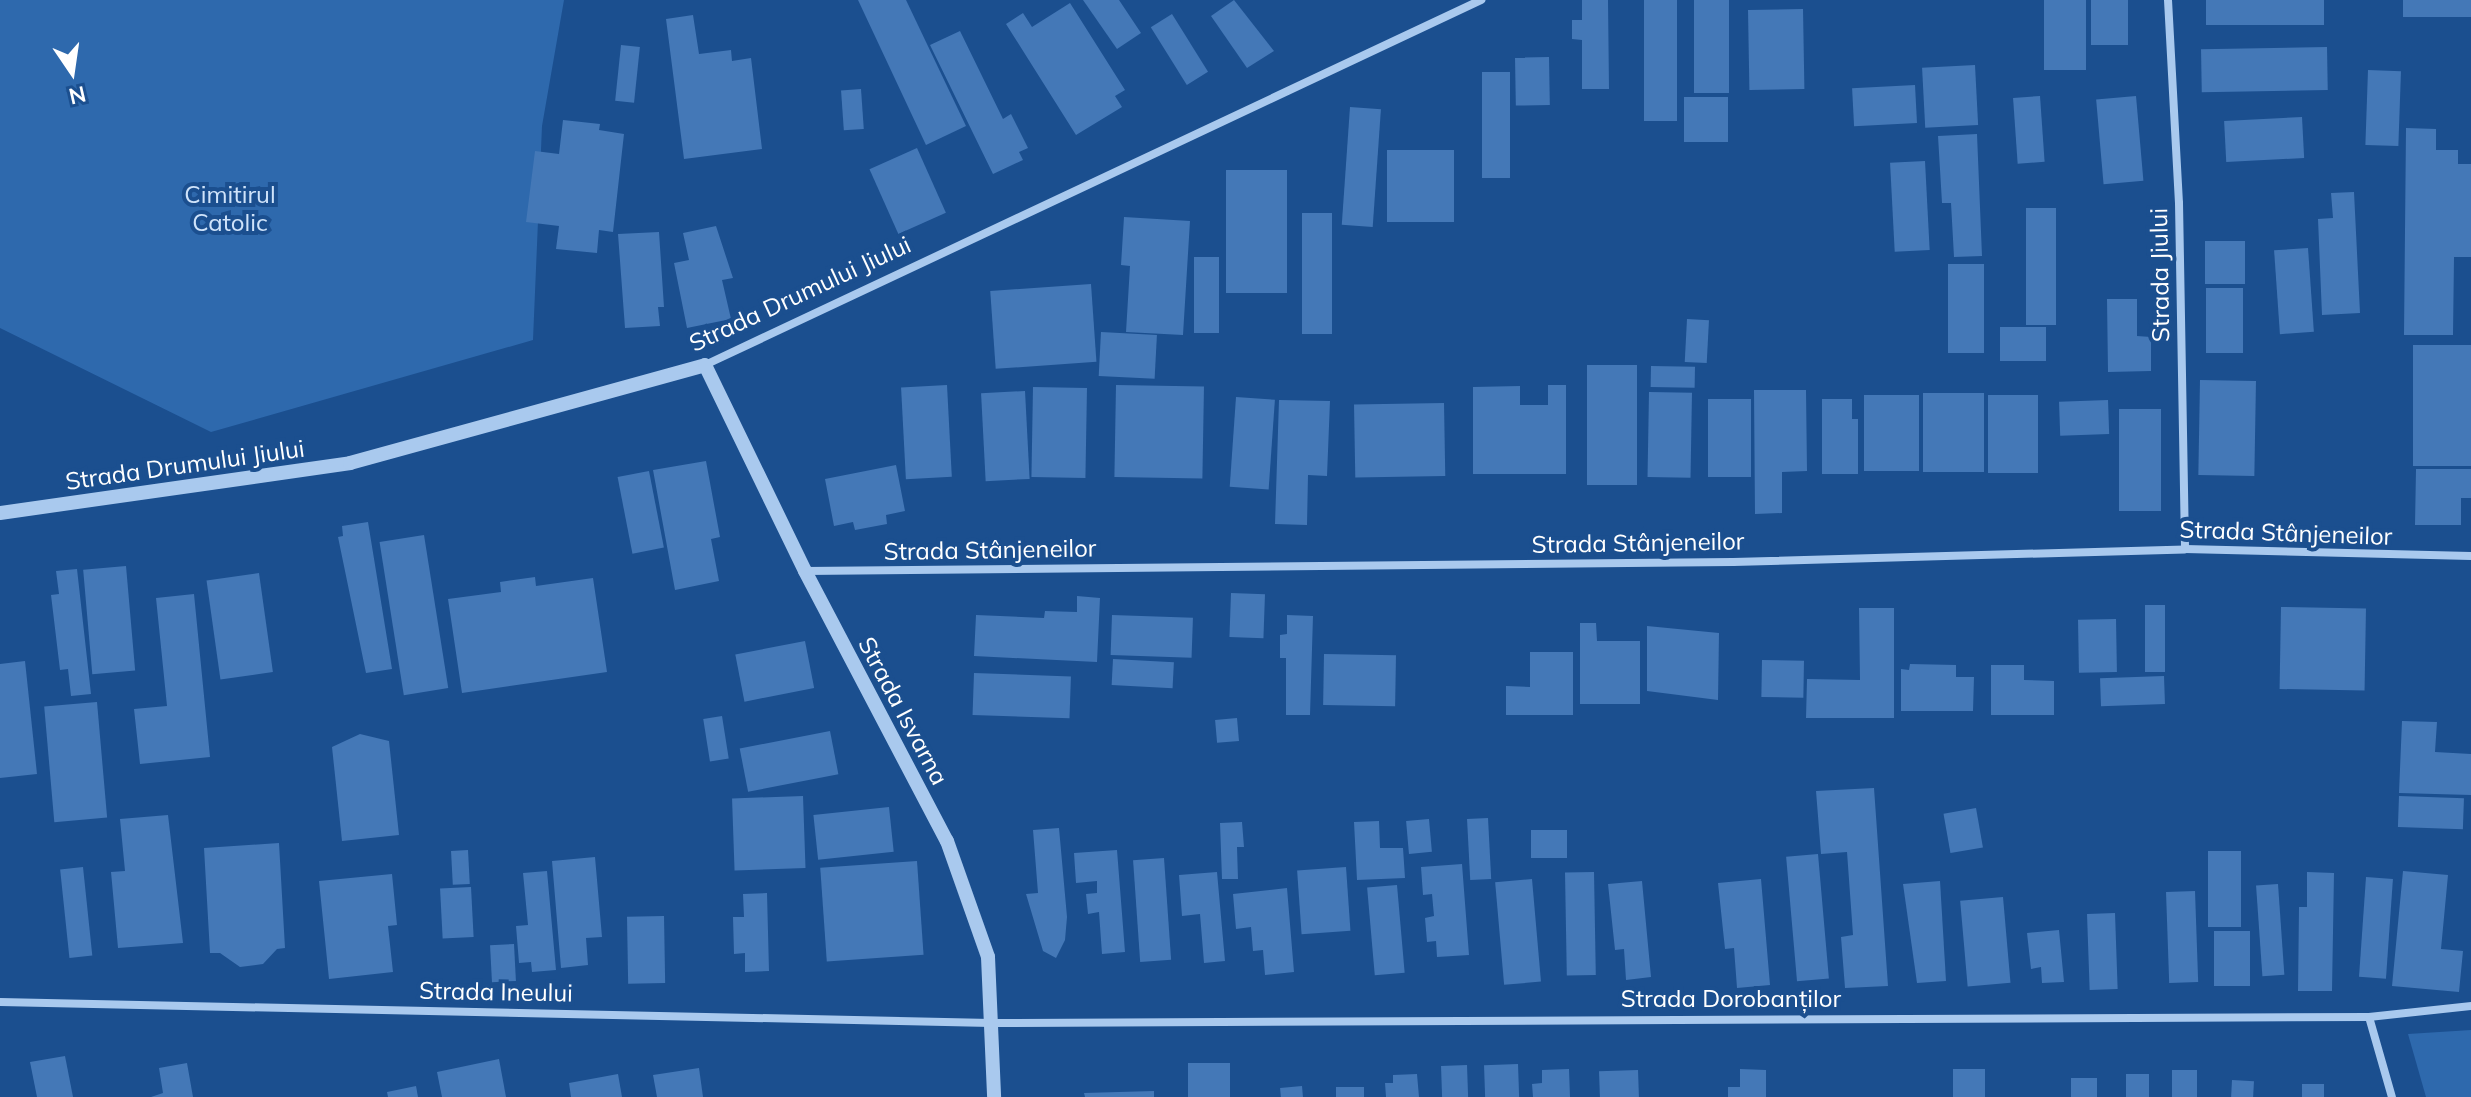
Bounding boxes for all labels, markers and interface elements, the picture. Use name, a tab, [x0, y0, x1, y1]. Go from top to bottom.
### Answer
north arrow	[32, 32, 112, 112]
text: N	[66, 80, 89, 111]
park label: Cimitirul Catolic	[184, 181, 276, 237]
street label: Strada Jiului	[2144, 208, 2176, 342]
street label: Strada Drumului Jiului	[685, 230, 915, 358]
street label: Strada Drumului Jiului	[64, 434, 306, 496]
street label: Strada Stânjeneilor	[2179, 515, 2393, 551]
street label: Strada Stânjeneilor	[1531, 527, 1745, 559]
street label: Strada Stânjeneilor	[883, 534, 1097, 566]
street label: Strada Isvarna	[852, 632, 954, 790]
street label: Strada Ineului	[419, 976, 573, 1008]
street label: Strada Dorobanților	[1621, 985, 1841, 1013]

